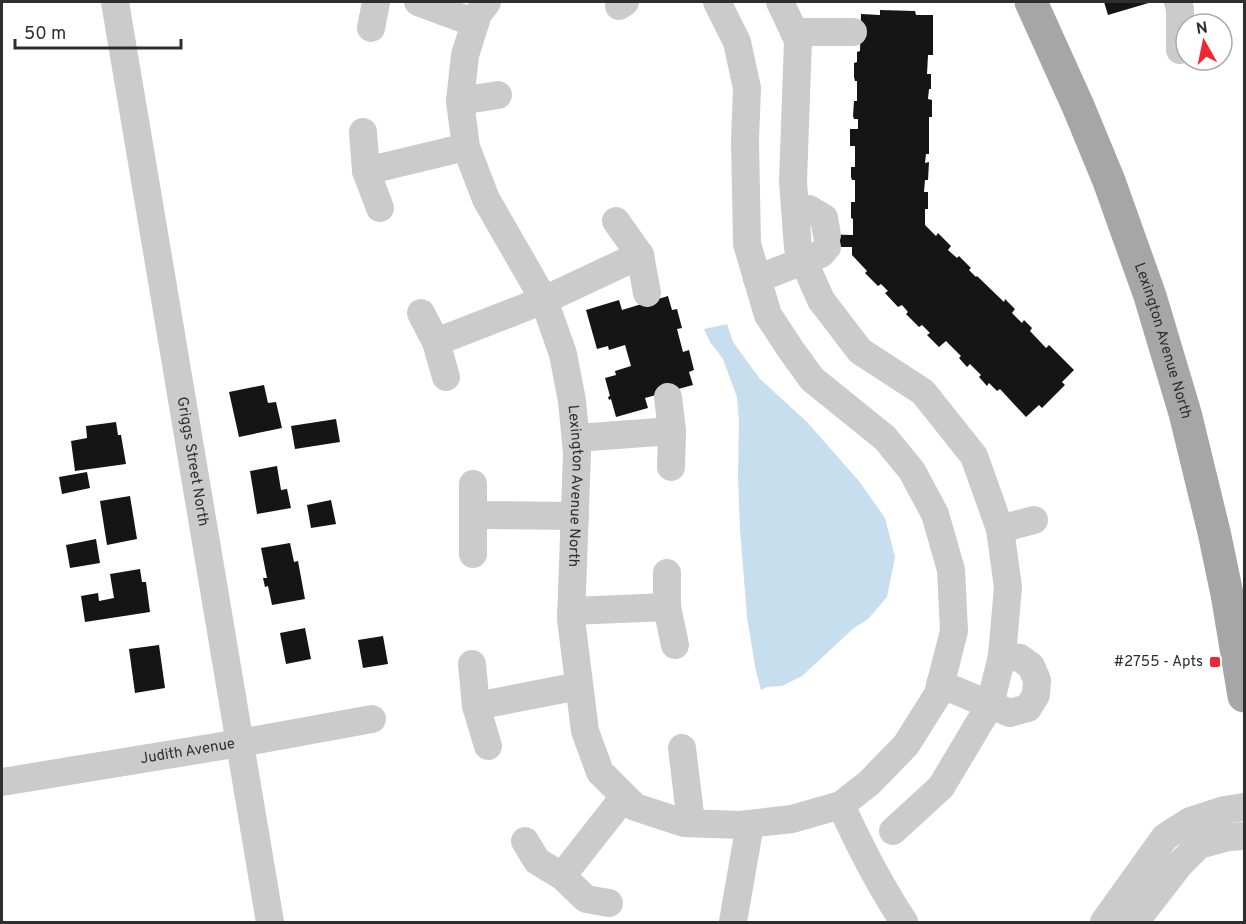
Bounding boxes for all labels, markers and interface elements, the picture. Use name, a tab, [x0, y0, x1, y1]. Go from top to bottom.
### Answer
scale bar	[15, 12, 182, 50]
north arrow	[1174, 12, 1234, 72]
text: N	[1195, 18, 1209, 40]
text: 50 m	[24, 23, 66, 46]
street label: Lexington Avenue North	[1129, 260, 1196, 421]
street label: Griggs Street North	[172, 395, 213, 528]
street label: Lexington Avenue North	[563, 404, 587, 567]
place label: #2755 - Apts	[1114, 653, 1203, 672]
marker: #2755 - Apts	[1208, 655, 1222, 669]
street label: Judith Avenue	[139, 734, 236, 769]

